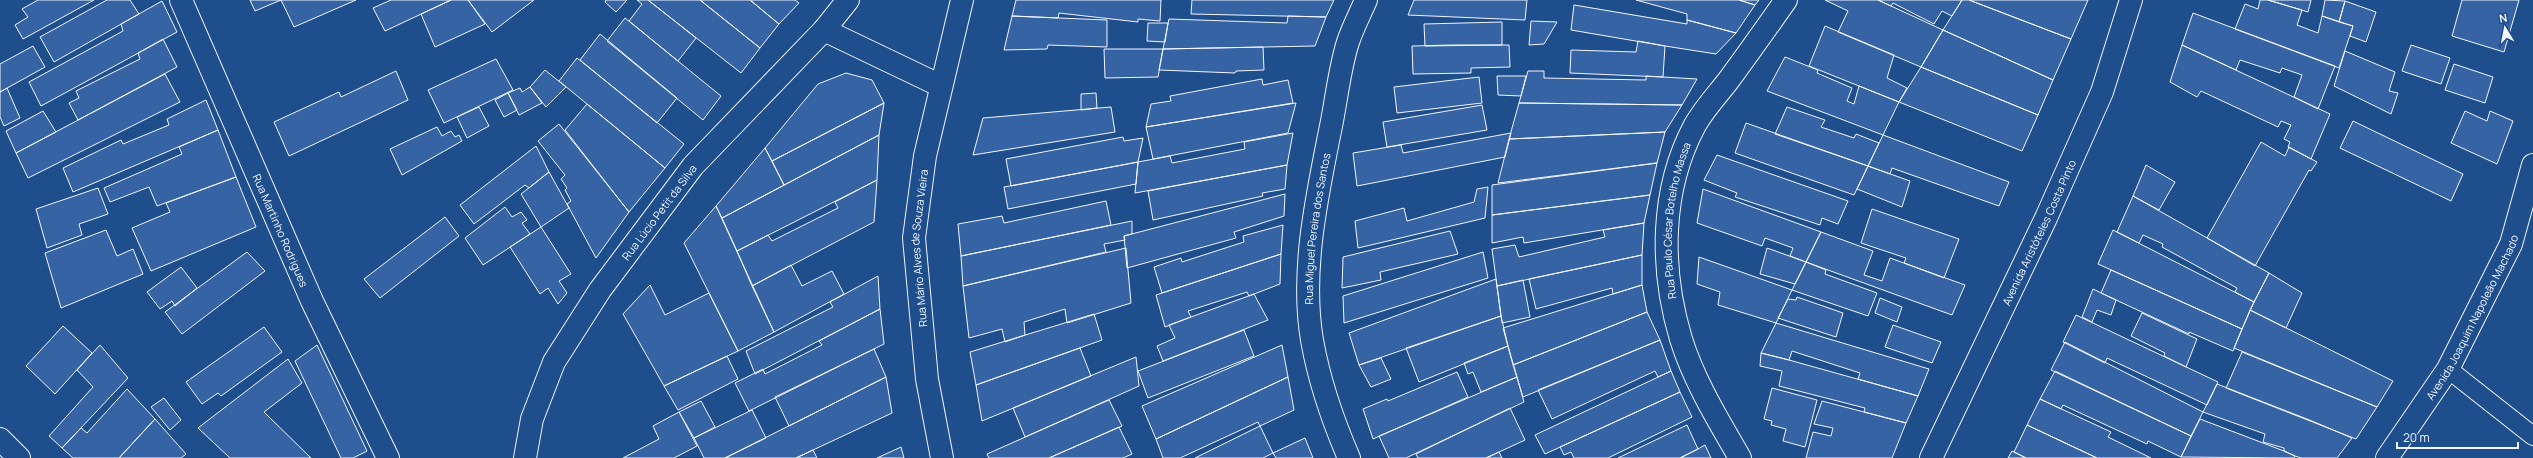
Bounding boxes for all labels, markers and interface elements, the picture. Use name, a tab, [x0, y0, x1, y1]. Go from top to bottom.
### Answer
north arrow	[2485, 8, 2525, 48]
text: N	[2498, 10, 2508, 26]
street label: Rua Paulo César Botelho Massa	[1659, 140, 1693, 300]
street label: Rua Miguel Pereira dos Santos	[1301, 151, 1333, 305]
street label: Avenida Aristóteles Costa Pinto	[1998, 157, 2079, 308]
street label: Rua Lúcio Petit da Silva	[618, 161, 700, 263]
street label: Rua Mário Alves de Souza Vieira	[906, 168, 931, 328]
street label: Rua Martinho Rodrigues	[250, 171, 312, 289]
street label: Avenida Joaquim Napoleão Machado	[2422, 232, 2521, 402]
scale bar	[2397, 424, 2518, 450]
text: 20 m	[2403, 429, 2430, 446]

